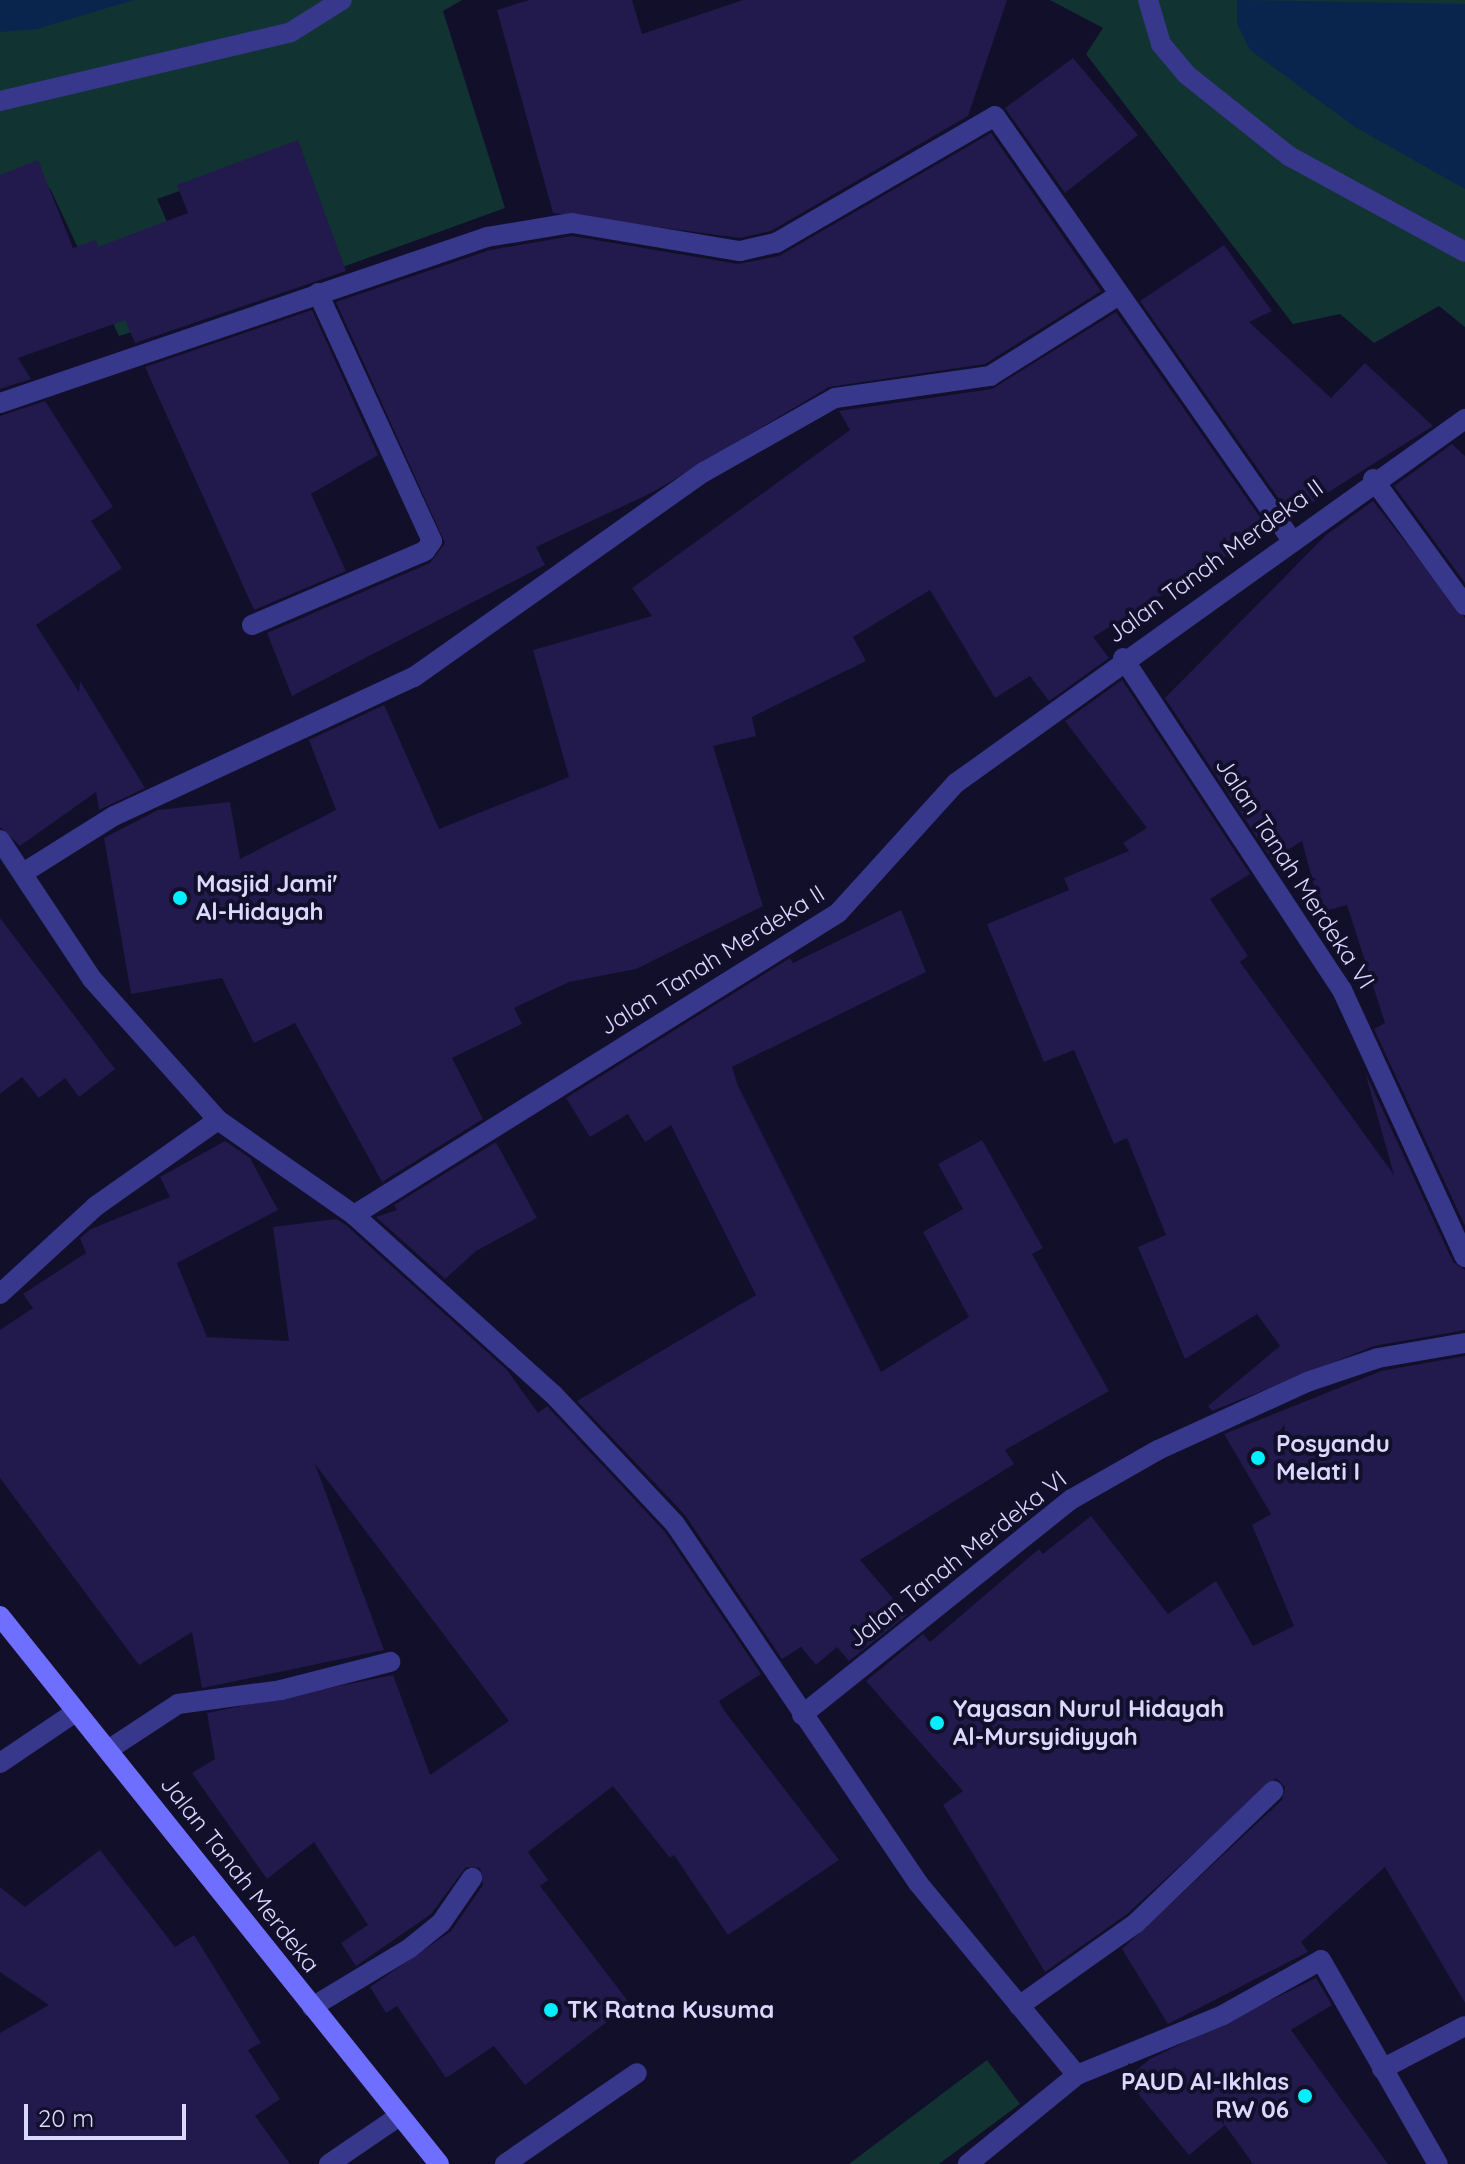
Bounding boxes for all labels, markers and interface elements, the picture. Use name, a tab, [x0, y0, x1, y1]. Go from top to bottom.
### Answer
street label: Jalan Tanah Merdeka II	[1101, 473, 1329, 649]
street label: Jalan Tanah Merdeka VI	[1209, 752, 1381, 994]
place label: Masjid Jami' Al-Hidayah	[196, 870, 338, 926]
street label: Jalan Tanah Merdeka II	[594, 879, 830, 1041]
marker: Masjid Jami' Al-Hidayah	[171, 889, 189, 907]
place label: Posyandu Melati I	[1276, 1430, 1390, 1486]
marker: Posyandu Melati I	[1247, 1447, 1269, 1469]
street label: Jalan Tanah Merdeka VI	[842, 1465, 1072, 1653]
place label: Yayasan Nurul Hidayah Al-Mursyidiyyah	[953, 1695, 1224, 1751]
marker: Yayasan Nurul Hidayah Al-Mursyidiyyah	[928, 1714, 946, 1732]
street label: Jalan Tanah Merdeka	[154, 1770, 326, 1978]
place label: TK Ratna Kusuma	[567, 1996, 774, 2024]
marker: TK Ratna Kusuma	[542, 2001, 560, 2019]
place label: PAUD Al-Ikhlas RW 06	[1121, 2068, 1289, 2124]
marker: PAUD Al-Ikhlas RW 06	[1296, 2087, 1314, 2105]
scale bar	[28, 2088, 190, 2138]
text: 20 m	[38, 2103, 94, 2133]

